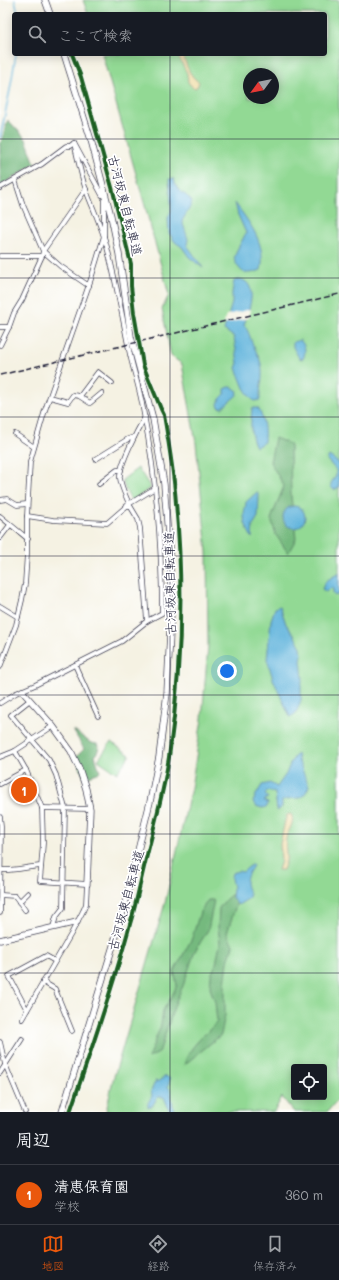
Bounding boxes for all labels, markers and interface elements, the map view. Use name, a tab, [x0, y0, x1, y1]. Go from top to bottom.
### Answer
search box	[12, 12, 327, 56]
icon: search	[26, 23, 48, 45]
text: ここで検索	[58, 25, 133, 45]
north arrow	[243, 68, 279, 104]
street label: 古河坂東自転車道	[105, 152, 147, 258]
street label: 古河坂東自転車道	[160, 531, 178, 635]
your location	[217, 661, 237, 681]
pin: 1	[11, 775, 37, 805]
street label: 古河坂東自転車道	[103, 848, 147, 952]
map controls	[291, 1064, 327, 1100]
button: locate	[291, 1064, 327, 1100]
text: 周辺	[16, 1128, 50, 1150]
text: 清恵保育園	[54, 1176, 129, 1196]
text: 1	[26, 1186, 32, 1203]
text: 360 m	[285, 1186, 323, 1203]
text: 学校	[54, 1197, 80, 1214]
tab: 地図	[42, 1233, 64, 1273]
tab: 経路	[147, 1233, 169, 1273]
tab: 保存済み	[253, 1233, 297, 1273]

